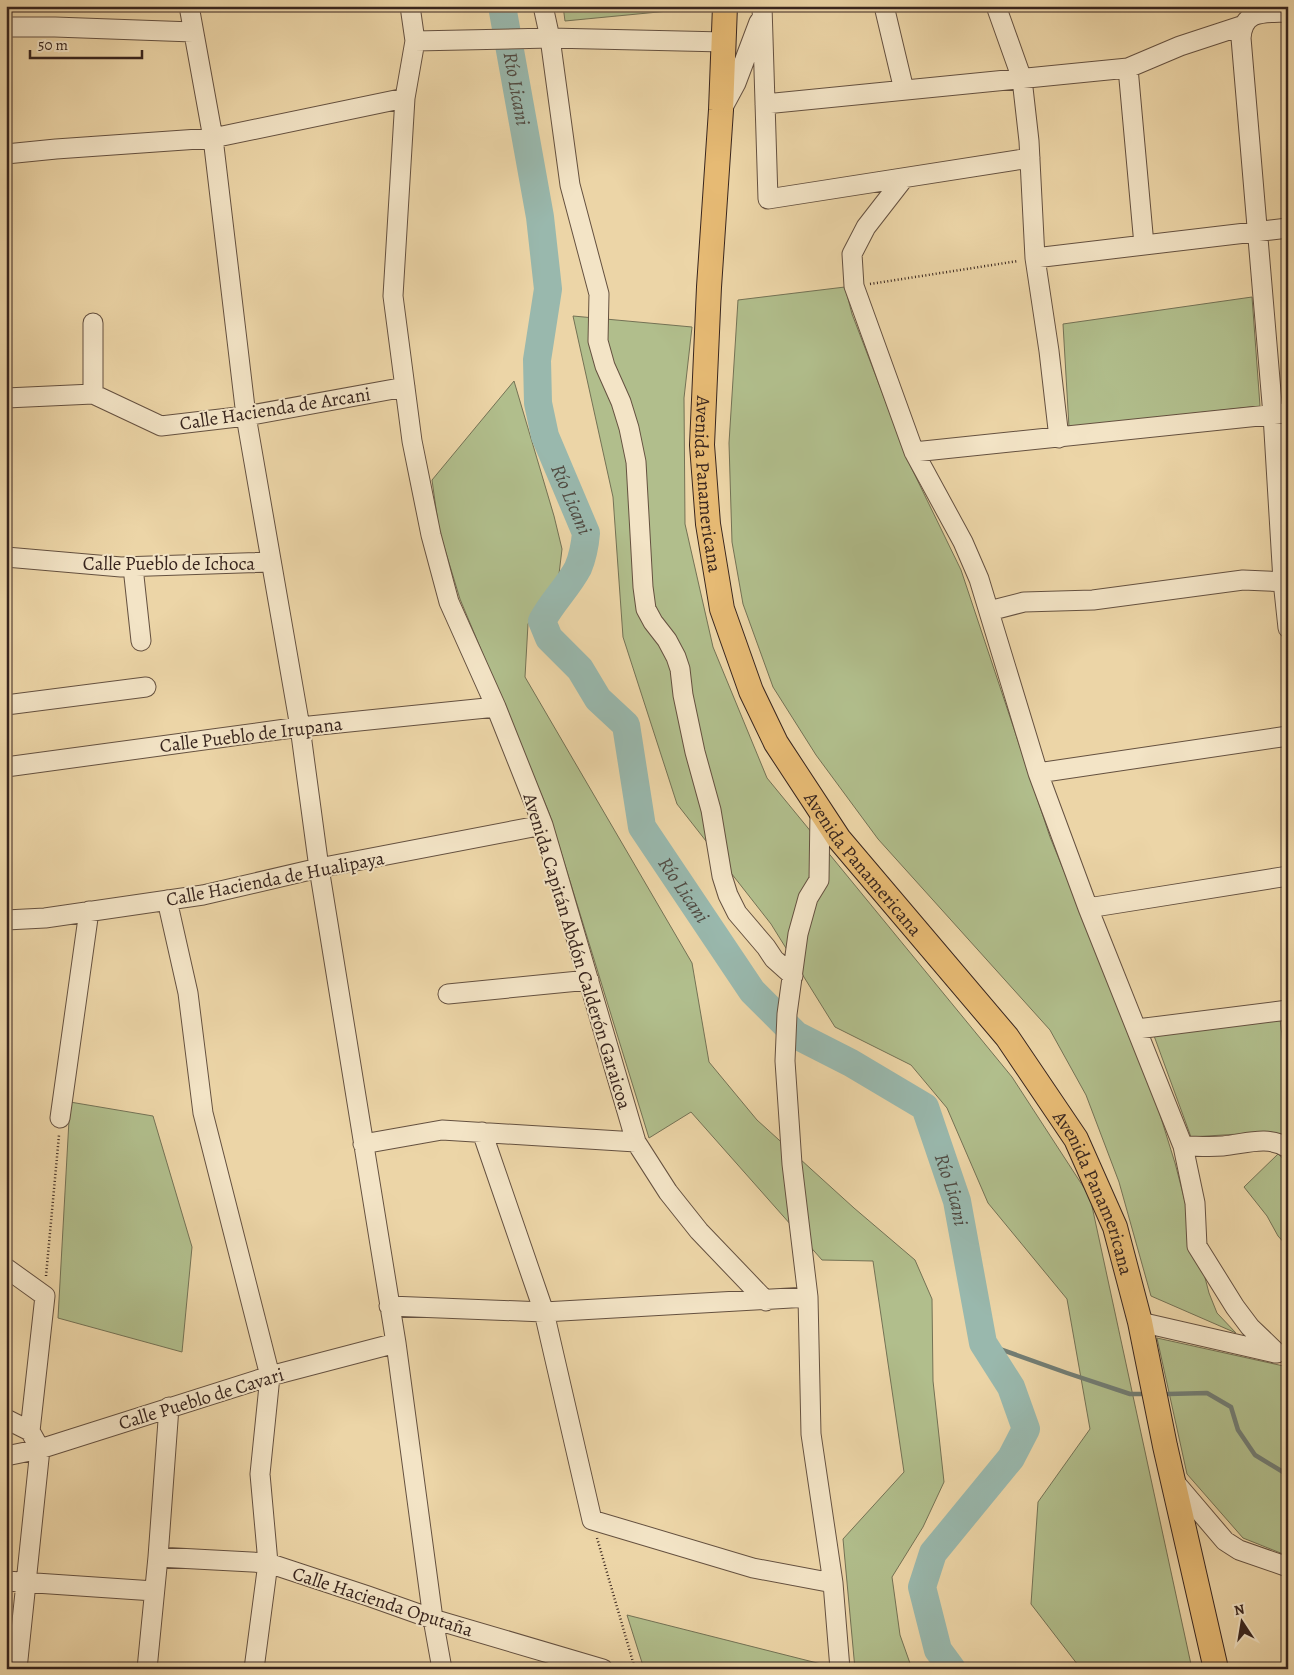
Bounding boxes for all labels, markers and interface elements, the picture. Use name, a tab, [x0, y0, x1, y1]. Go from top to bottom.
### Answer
scale bar	[30, 28, 142, 60]
text: 50 m	[38, 35, 68, 55]
water label: Río Licani	[497, 50, 536, 128]
street label: Calle Hacienda de Arcani	[178, 381, 373, 437]
street label: Avenida Panamericana	[688, 394, 728, 575]
water label: Río Licani	[544, 460, 598, 539]
street label: Calle Pueblo de Ichoca	[83, 551, 255, 577]
street label: Calle Pueblo de Irupana	[158, 711, 344, 759]
street label: Avenida Panamericana	[797, 786, 928, 942]
street label: Avenida Capitán Abdón Calderón Garaicoa	[516, 789, 638, 1113]
street label: Calle Hacienda de Hualipaya	[164, 845, 387, 913]
water label: Río Licani	[652, 852, 716, 928]
street label: Avenida Panamericana	[1046, 1105, 1139, 1278]
water label: Río Licani	[928, 1150, 974, 1228]
street label: Calle Pueblo de Cavari	[115, 1361, 287, 1436]
street label: Calle Hacienda Oputaña	[289, 1560, 476, 1643]
north arrow	[1216, 1598, 1266, 1648]
text: N	[1232, 1599, 1246, 1620]

